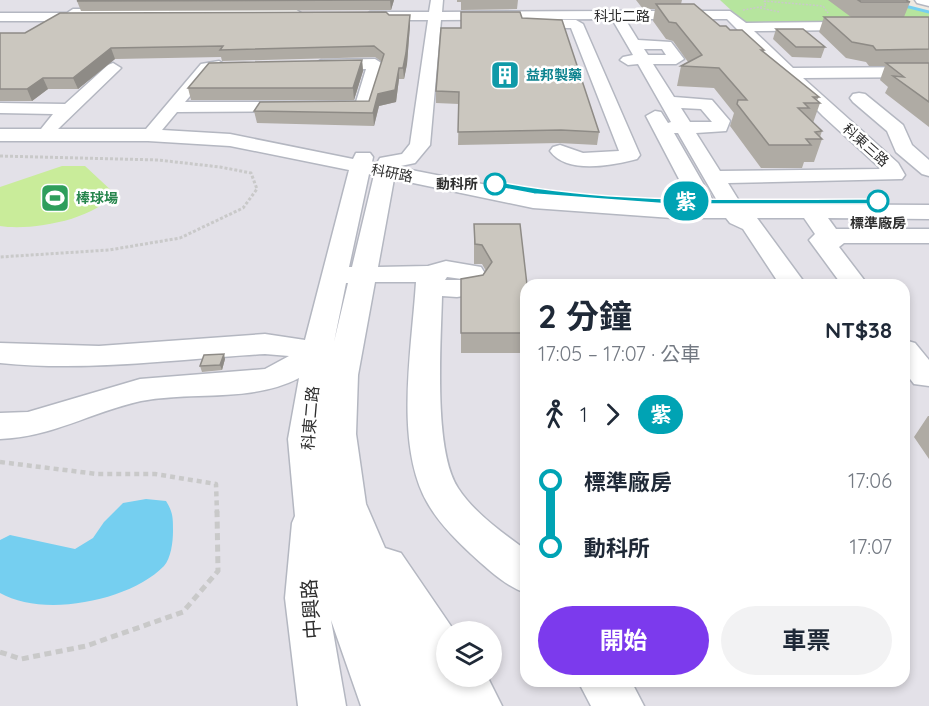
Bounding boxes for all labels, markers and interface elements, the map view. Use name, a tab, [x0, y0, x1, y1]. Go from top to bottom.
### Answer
street label: 科北二路	[594, 7, 650, 25]
building icon: 益邦製藥	[489, 59, 521, 91]
place label: 益邦製藥	[526, 66, 582, 84]
street label: 科東三路	[839, 120, 893, 170]
street label: 科研路	[370, 160, 414, 186]
marker: 動科所	[484, 173, 506, 195]
place label: 動科所	[436, 175, 478, 193]
sports icon: 棒球場	[39, 182, 71, 214]
line badge: 紫	[666, 182, 706, 220]
text: 紫	[676, 188, 697, 214]
place label: 棒球場	[76, 189, 118, 207]
marker: 標準廠房	[867, 190, 889, 212]
place label: 標準廠房	[850, 214, 906, 232]
text: 2 分鐘	[538, 295, 632, 336]
text: NT$38	[825, 316, 892, 344]
text: 17:05 – 17:07 · 公車	[538, 341, 701, 366]
street label: 科東二路	[297, 385, 323, 451]
icon: walk	[538, 398, 571, 431]
icon: forward	[596, 398, 629, 431]
text: 紫	[650, 401, 671, 427]
text: 1	[580, 402, 587, 427]
text: 標準廠房	[584, 468, 672, 496]
text: 17:06	[848, 468, 892, 493]
text: 動科所	[584, 534, 650, 562]
text: 17:07	[850, 534, 892, 559]
street label: 中興路	[296, 578, 325, 640]
button: 開始	[538, 606, 709, 675]
button: 車票	[721, 606, 892, 675]
map controls	[436, 621, 502, 687]
button: layers	[436, 621, 502, 687]

